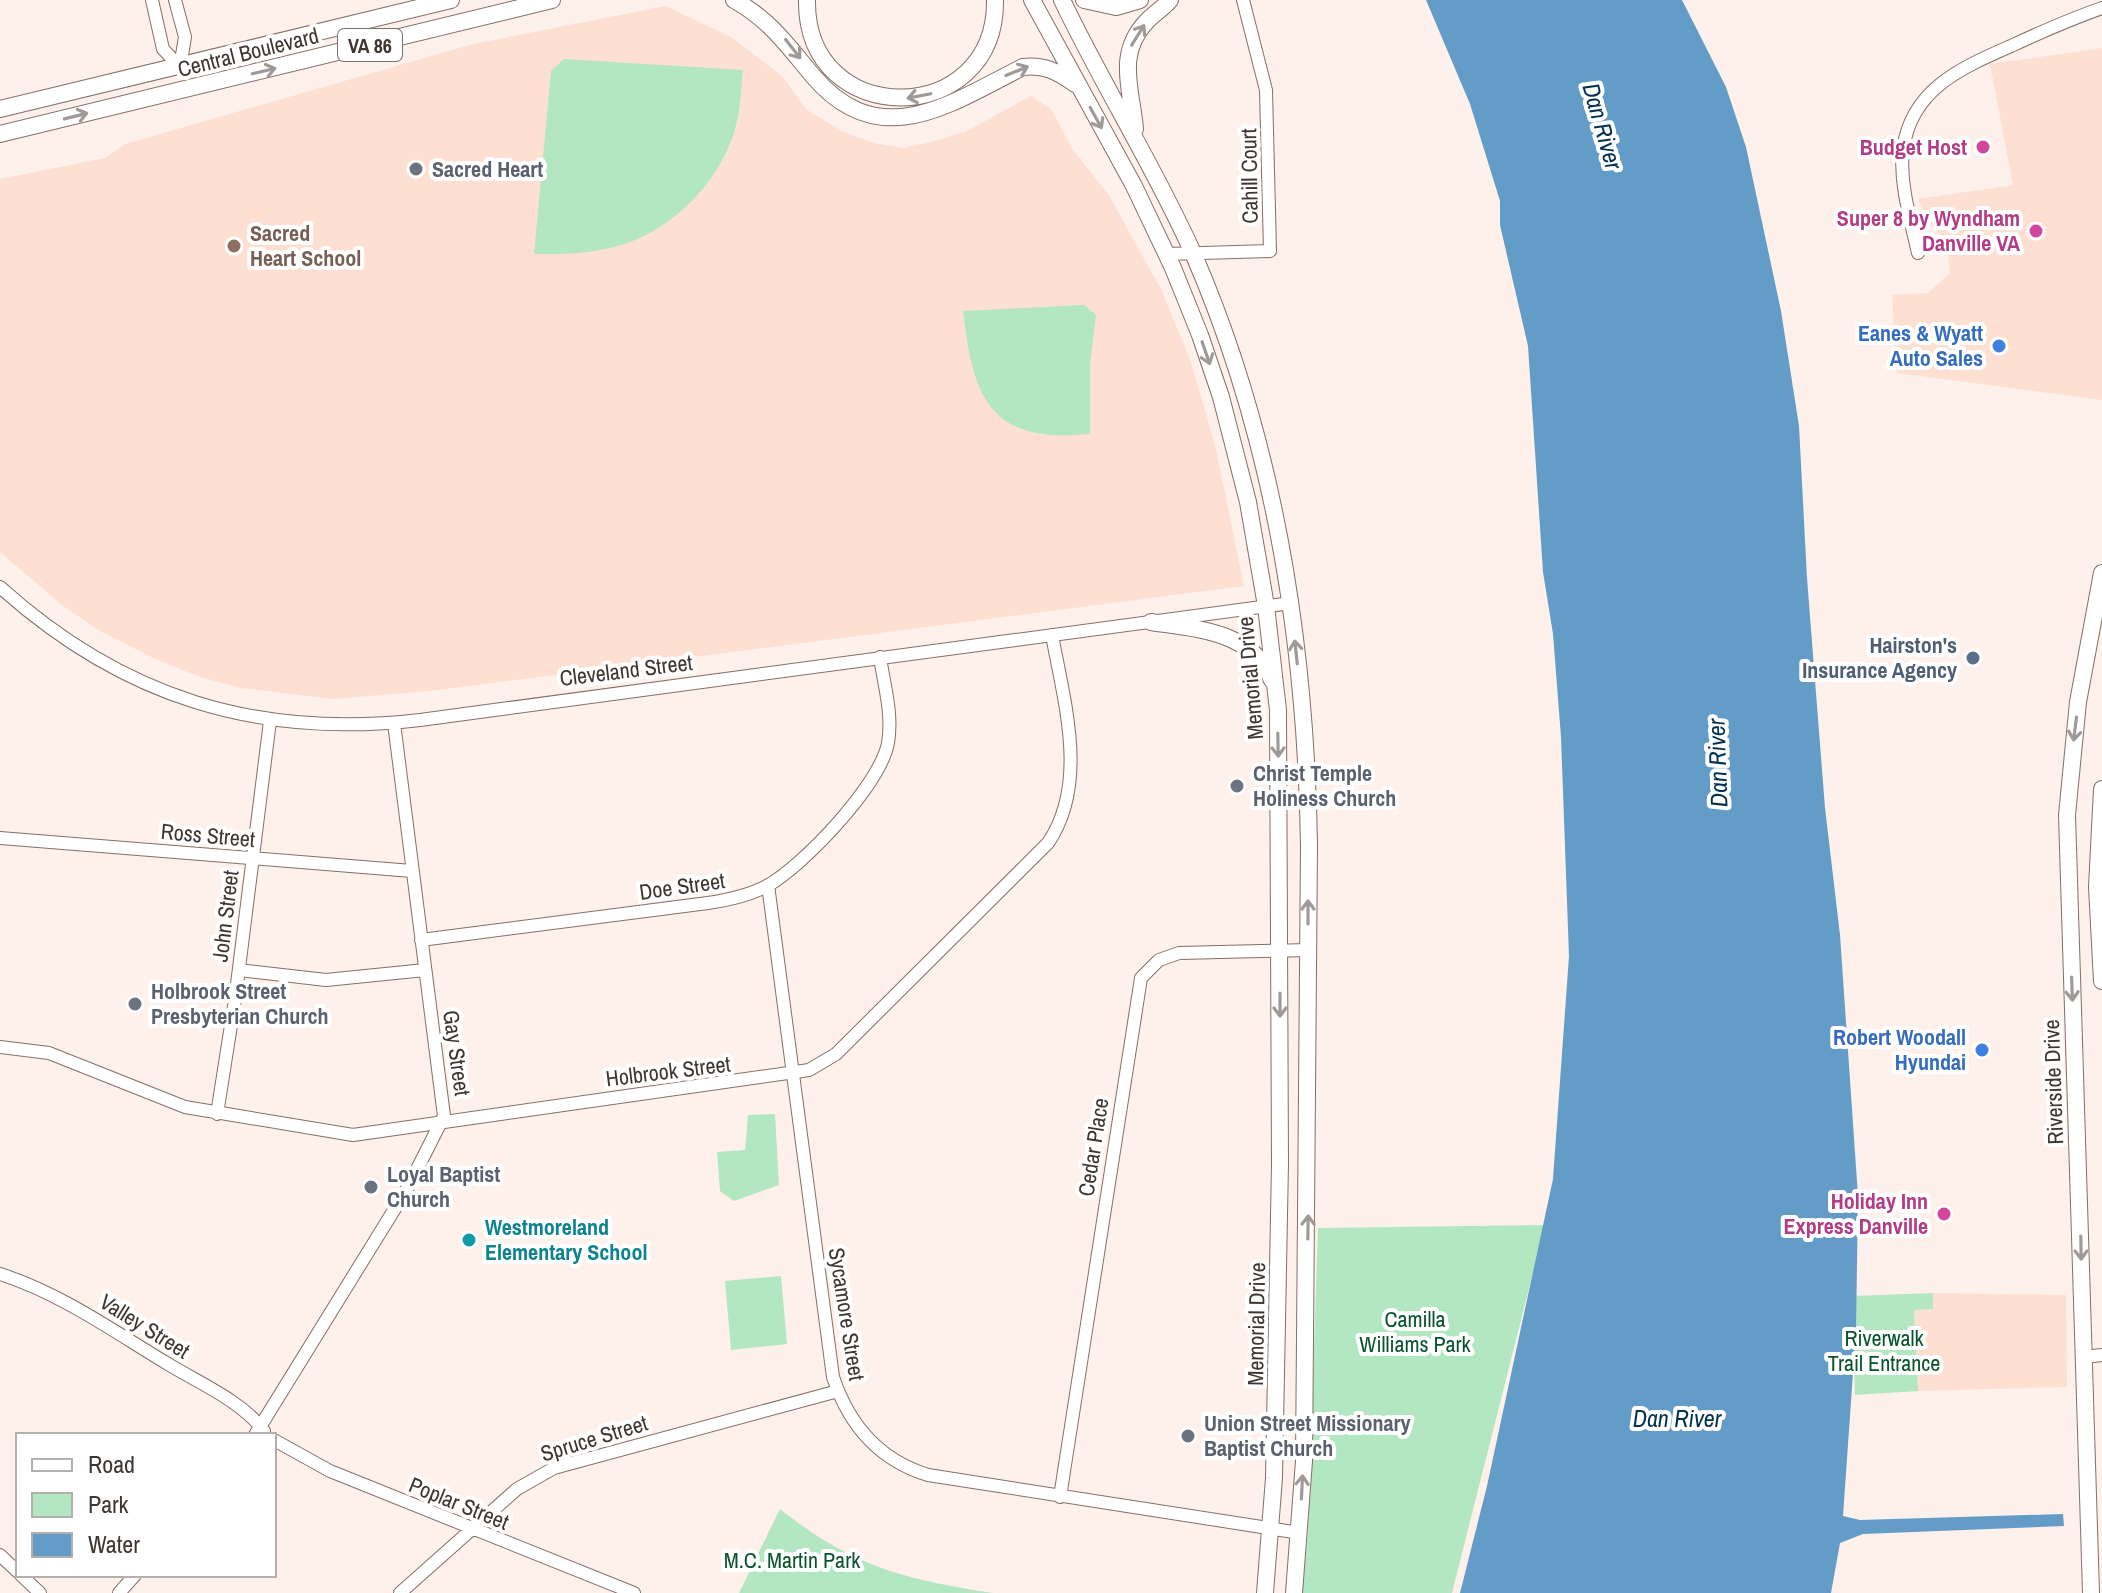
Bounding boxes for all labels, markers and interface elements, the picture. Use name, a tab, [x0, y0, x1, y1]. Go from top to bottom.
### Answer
street label: Central Boulevard	[174, 20, 322, 84]
one-way arrow	[1130, 24, 1146, 46]
road number: VA 86	[338, 29, 402, 61]
one-way arrow	[785, 38, 802, 59]
one-way arrow	[250, 63, 276, 78]
one-way arrow	[1004, 63, 1028, 78]
water label: Dan River	[1575, 79, 1631, 174]
one-way arrow	[907, 89, 932, 104]
one-way arrow	[1089, 105, 1104, 129]
one-way arrow	[63, 108, 88, 123]
street label: Cahill Court	[1233, 128, 1265, 224]
place label: Budget Host	[1860, 132, 1967, 162]
marker: Budget Host	[1974, 138, 1992, 156]
place label: Sacred Heart	[432, 154, 543, 184]
marker: Sacred Heart	[407, 160, 425, 178]
place label: Super 8 by Wyndham Danville VA	[1837, 203, 2020, 258]
place label: Sacred Heart School	[250, 218, 361, 273]
marker: Super 8 by Wyndham Danville VA	[2027, 222, 2045, 240]
marker: Sacred Heart School	[225, 237, 243, 255]
place label: Eanes & Wyatt Auto Sales	[1858, 318, 1983, 373]
marker: Eanes & Wyatt Auto Sales	[1990, 337, 2008, 355]
one-way arrow	[1199, 340, 1214, 365]
street label: Memorial Drive	[1230, 615, 1270, 741]
place label: Hairston's Insurance Agency	[1802, 630, 1957, 685]
one-way arrow	[1288, 639, 1303, 666]
street label: Cleveland Street	[558, 647, 694, 693]
marker: Hairston's Insurance Agency	[1964, 649, 1982, 667]
one-way arrow	[2067, 715, 2082, 742]
water label: Dan River	[1699, 717, 1735, 808]
one-way arrow	[1271, 731, 1286, 758]
place label: Christ Temple Holiness Church	[1253, 758, 1396, 813]
marker: Christ Temple Holiness Church	[1228, 777, 1246, 795]
street label: Ross Street	[160, 816, 256, 854]
street label: Doe Street	[637, 865, 727, 907]
street label: John Street	[204, 868, 246, 964]
one-way arrow	[1300, 899, 1316, 926]
one-way arrow	[2064, 975, 2079, 1002]
place label: Holbrook Street Presbyterian Church	[151, 976, 328, 1031]
one-way arrow	[1272, 991, 1288, 1018]
marker: Holbrook Street Presbyterian Church	[126, 995, 144, 1013]
street label: Gay Street	[436, 1008, 478, 1098]
street label: Riverside Drive	[2036, 1019, 2070, 1145]
place label: Robert Woodall Hyundai	[1833, 1022, 1966, 1077]
marker: Robert Woodall Hyundai	[1973, 1041, 1991, 1059]
street label: Holbrook Street	[604, 1048, 732, 1094]
street label: Cedar Place	[1070, 1096, 1116, 1198]
place label: Loyal Baptist Church	[387, 1159, 500, 1214]
marker: Loyal Baptist Church	[362, 1178, 380, 1196]
place label: Holiday Inn Express Danville	[1784, 1186, 1928, 1241]
marker: Holiday Inn Express Danville	[1935, 1205, 1953, 1223]
place label: Westmoreland Elementary School	[485, 1212, 647, 1267]
one-way arrow	[1300, 1214, 1316, 1241]
marker: Westmoreland Elementary School	[460, 1231, 478, 1249]
one-way arrow	[2073, 1234, 2088, 1261]
street label: Sycamore Street	[822, 1245, 872, 1383]
street label: Memorial Drive	[1240, 1262, 1272, 1386]
street label: Valley Street	[94, 1287, 196, 1365]
park label: Camilla Williams Park	[1359, 1304, 1472, 1359]
park label: Riverwalk Trail Entrance	[1828, 1323, 1940, 1378]
water label: Dan River	[1633, 1402, 1723, 1434]
street label: Spruce Street	[537, 1408, 651, 1468]
place label: Union Street Missionary Baptist Church	[1204, 1408, 1411, 1463]
marker: Union Street Missionary Baptist Church	[1179, 1427, 1197, 1445]
legend	[16, 1433, 276, 1577]
text: Road	[88, 1448, 135, 1480]
street label: Poplar Street	[405, 1469, 513, 1537]
one-way arrow	[1295, 1474, 1310, 1501]
text: Park	[88, 1488, 129, 1520]
text: Water	[88, 1528, 140, 1560]
park label: M.C. Martin Park	[724, 1545, 861, 1575]

